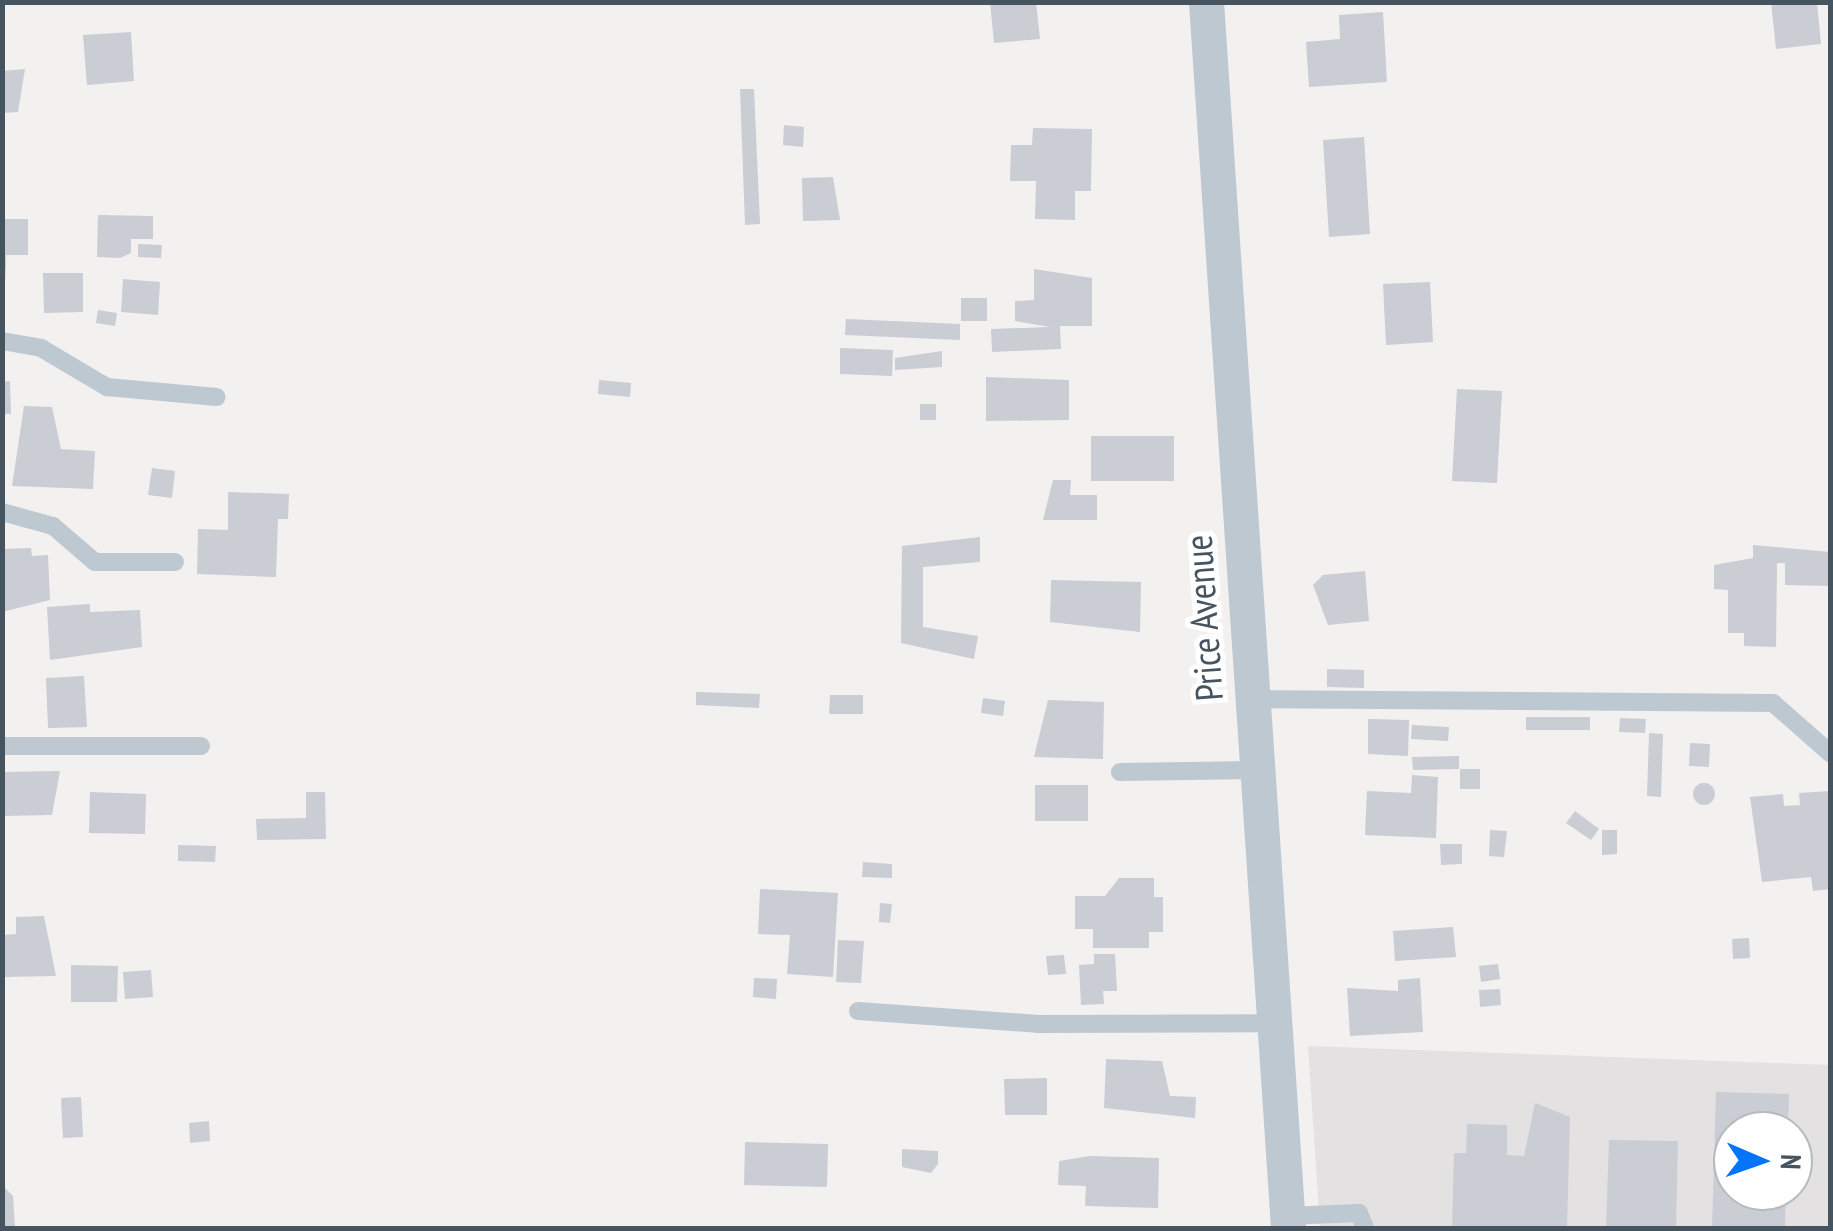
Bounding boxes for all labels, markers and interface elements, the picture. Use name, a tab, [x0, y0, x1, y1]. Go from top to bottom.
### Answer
street label: Price Avenue	[1174, 533, 1232, 703]
north arrow	[1713, 1111, 1813, 1211]
text: N	[1773, 1154, 1810, 1170]

